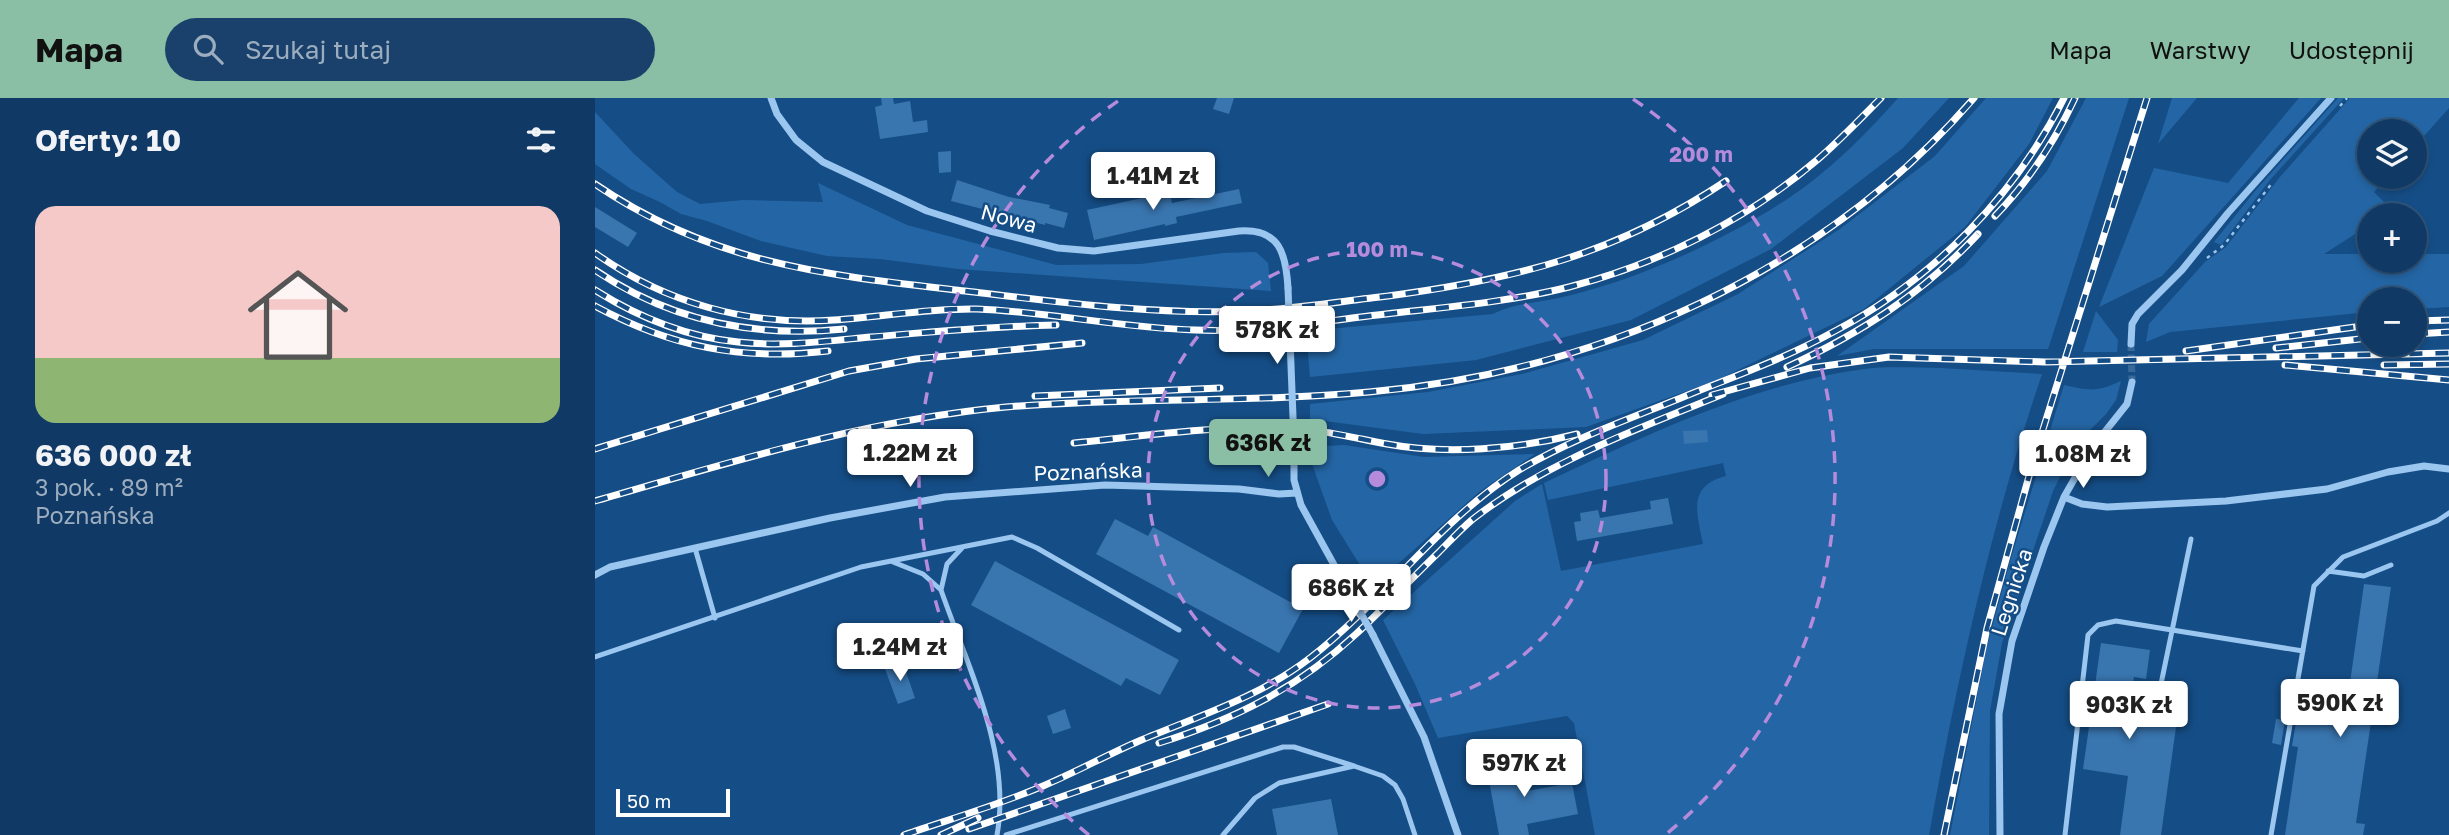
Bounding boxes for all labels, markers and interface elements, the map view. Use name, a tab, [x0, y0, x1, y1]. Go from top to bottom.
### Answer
search box	[165, 18, 655, 81]
text: Mapa	[35, 30, 123, 69]
icon: search	[189, 30, 227, 68]
text: Szukaj tutaj	[245, 34, 391, 65]
text: Mapa	[2049, 35, 2112, 64]
text: Warstwy	[2150, 35, 2251, 64]
text: Udostępnij	[2289, 35, 2414, 64]
map controls	[2357, 119, 2427, 357]
button: layers	[2357, 119, 2427, 189]
icon: filters	[522, 121, 560, 159]
text: Oferty: 10	[35, 122, 181, 158]
text: 200 m	[1669, 141, 1733, 167]
pin: 1.41M zł	[1081, 152, 1225, 212]
text: 1.41M zł	[1107, 161, 1199, 189]
street label: Nowa	[978, 198, 1040, 238]
button: +	[2357, 203, 2427, 273]
text: 100 m	[1346, 236, 1408, 262]
icon: home	[235, 252, 361, 378]
button: −	[2357, 287, 2427, 357]
pin: 578K zł	[1212, 306, 1342, 366]
text: 578K zł	[1235, 315, 1319, 343]
pin: 636K zł	[1203, 420, 1333, 479]
text: 636K zł	[1225, 428, 1311, 456]
pin: 1.22M zł	[838, 430, 982, 489]
pin: 1.08M zł	[2011, 430, 2155, 490]
text: 636 000 zł	[35, 437, 191, 473]
text: 1.22M zł	[863, 438, 957, 466]
text: 1.08M zł	[2035, 439, 2131, 467]
street label: Poznańska	[1033, 456, 1143, 486]
centre of rings	[1365, 467, 1389, 491]
text: 3 pok. · 89 m²	[35, 473, 183, 501]
text: Poznańska	[35, 501, 155, 529]
street label: Legnicka	[1985, 545, 2037, 639]
pin: 686K zł	[1286, 564, 1416, 624]
text: 686K zł	[1308, 573, 1394, 601]
pin: 1.24M zł	[828, 624, 972, 683]
text: 1.24M zł	[853, 632, 947, 660]
pin: 590K zł	[2275, 680, 2405, 739]
pin: 903K zł	[2064, 682, 2194, 741]
text: 590K zł	[2297, 688, 2383, 716]
text: 903K zł	[2086, 690, 2172, 718]
pin: 597K zł	[1459, 740, 1589, 799]
text: 597K zł	[1482, 748, 1566, 776]
scale bar	[616, 786, 730, 818]
text: 50 m	[627, 789, 671, 812]

